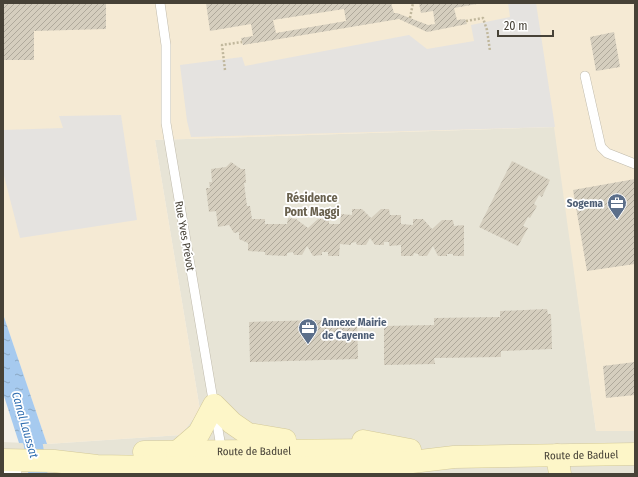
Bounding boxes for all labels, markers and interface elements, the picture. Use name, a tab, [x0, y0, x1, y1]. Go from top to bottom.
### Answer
scale bar	[498, 12, 553, 38]
text: 20 m	[504, 19, 528, 33]
district label: Résidence Pont Maggi	[284, 191, 340, 219]
office icon: Sogema	[606, 192, 628, 220]
place label: Sogema	[567, 197, 604, 210]
street label: Rue Yves Prévot	[172, 200, 197, 273]
place label: Annexe Mairie de Cayenne	[321, 316, 387, 342]
office icon: Annexe Mairie de Cayenne	[297, 317, 319, 345]
water label: Canal Laussat	[9, 390, 41, 460]
street label: Route de Baduel	[217, 445, 291, 458]
street label: Route de Baduel	[544, 448, 618, 463]

